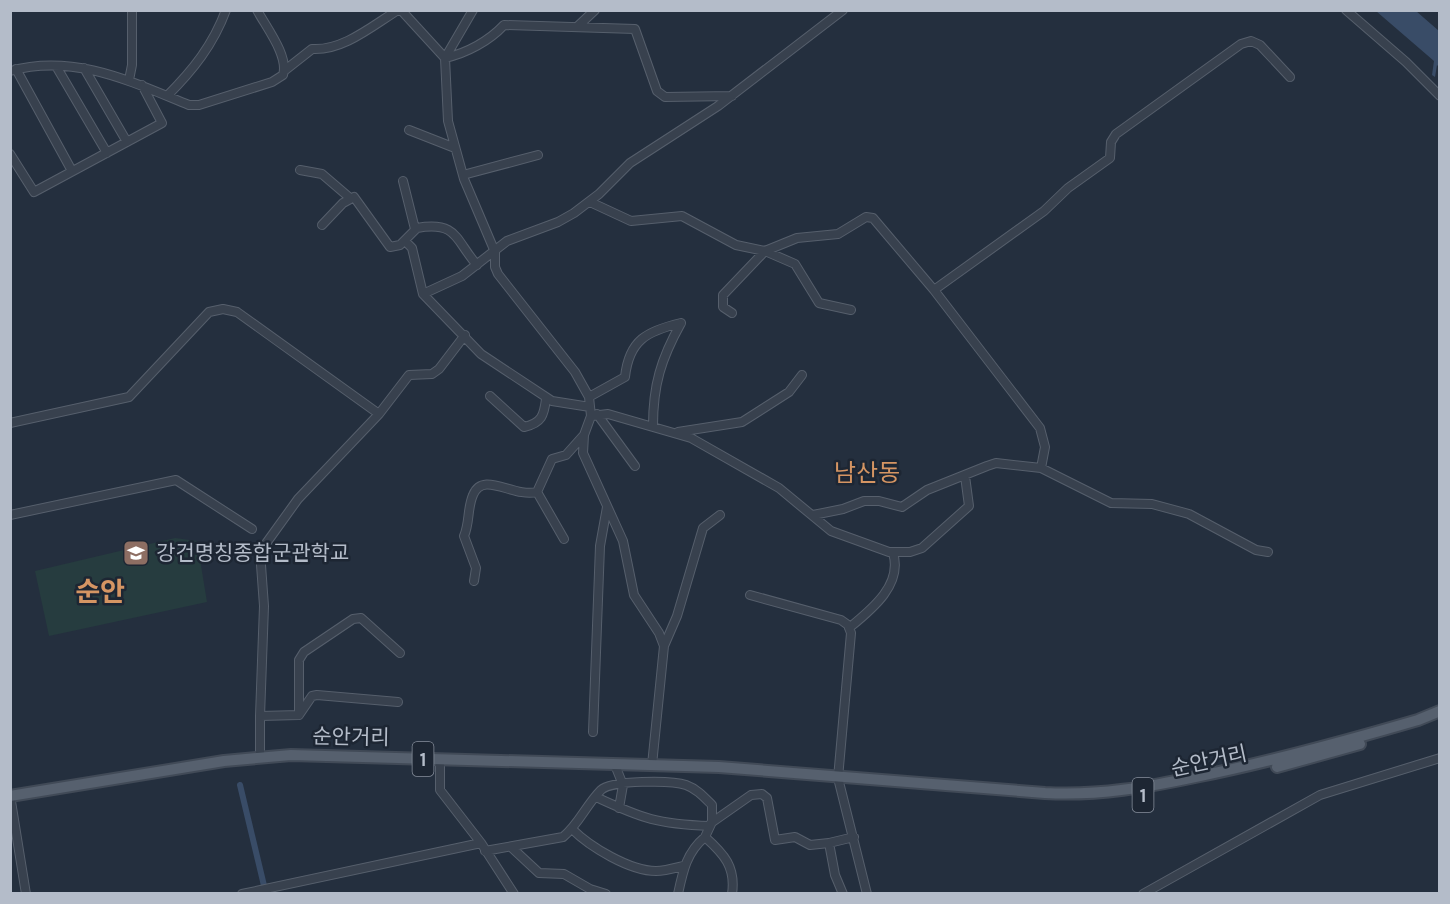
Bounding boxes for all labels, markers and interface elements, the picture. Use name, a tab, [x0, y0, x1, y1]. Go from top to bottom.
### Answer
district label: 남산동	[834, 459, 900, 487]
school or university icon: 강건명칭종합군관학교	[121, 538, 151, 568]
place label: 강건명칭종합군관학교	[156, 541, 349, 565]
district label: 순안	[75, 576, 125, 608]
street label: 순안거리	[312, 724, 390, 750]
street label: 순안거리	[1169, 741, 1249, 781]
road number: 1	[412, 742, 434, 776]
road number: 1	[1132, 778, 1154, 812]

